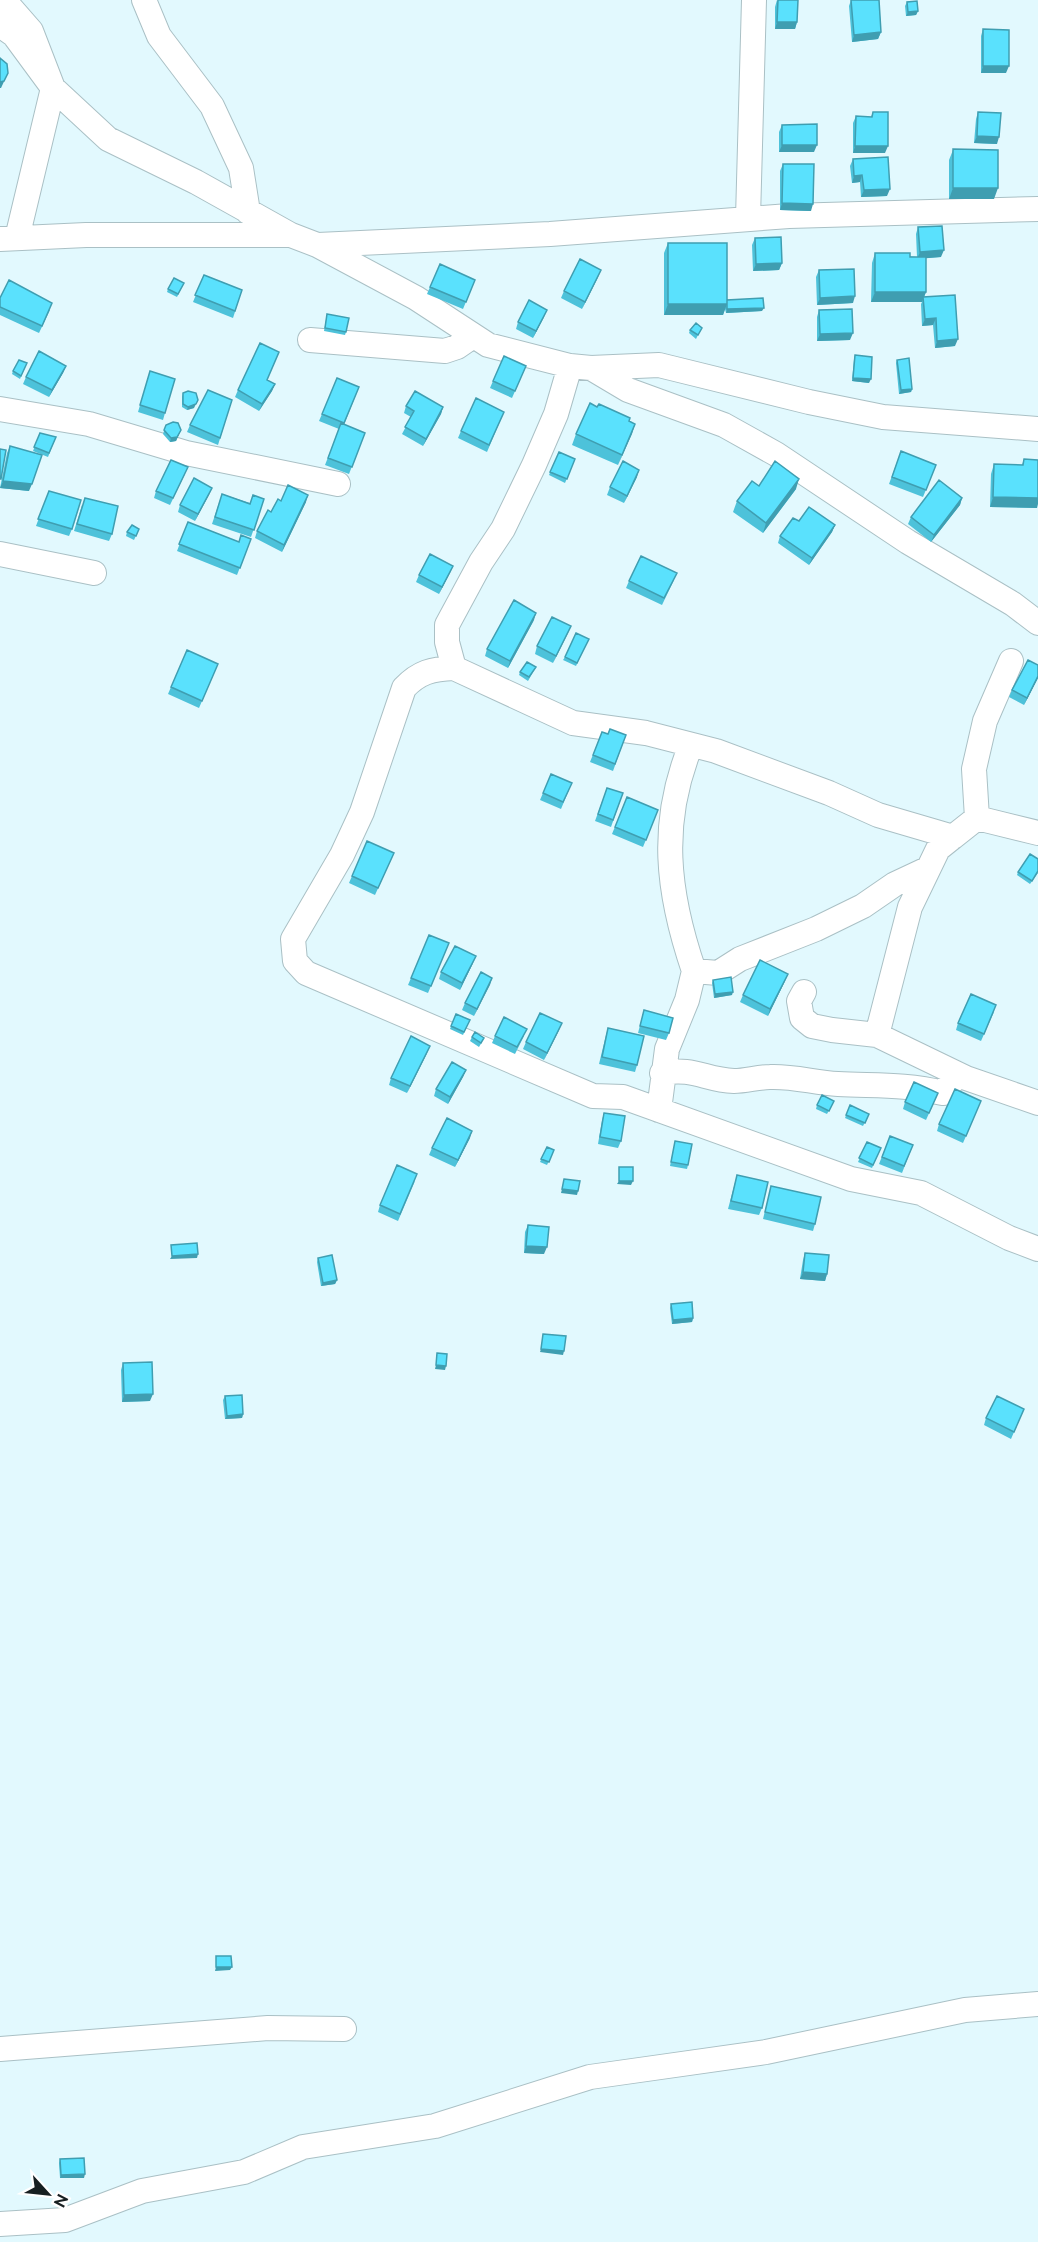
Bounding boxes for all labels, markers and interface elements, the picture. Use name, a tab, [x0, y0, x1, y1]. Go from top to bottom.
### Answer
north arrow	[18, 2164, 78, 2224]
text: N	[50, 2191, 72, 2210]

